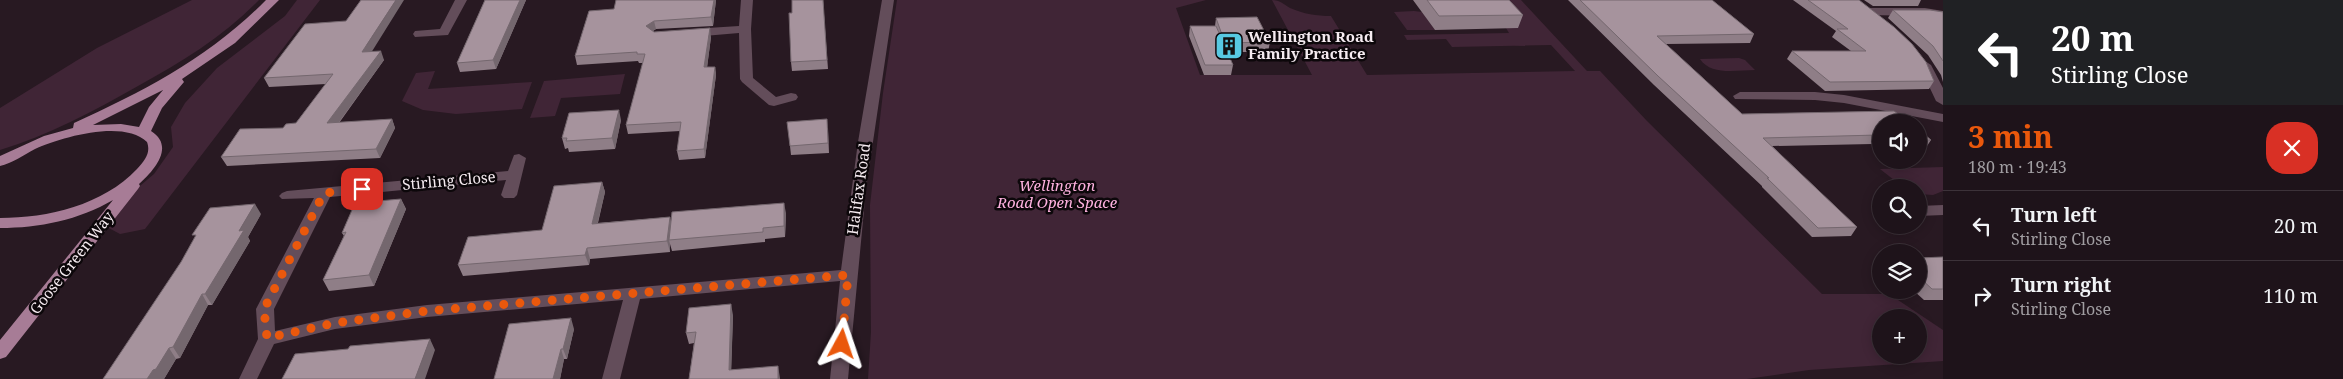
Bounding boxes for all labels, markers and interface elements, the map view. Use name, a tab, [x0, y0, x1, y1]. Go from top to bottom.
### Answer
text: 20 m	[2051, 14, 2134, 61]
icon: left	[1968, 20, 2033, 85]
place label: Wellington Road Family Practice	[1248, 26, 1374, 63]
building icon: Wellington Road Family Practice	[1214, 31, 1244, 61]
text: Stirling Close	[2051, 59, 2188, 89]
map controls	[1872, 114, 1927, 364]
button: sound	[1872, 114, 1927, 169]
text: 3 min	[1968, 116, 2053, 157]
button: close	[2266, 122, 2318, 174]
street label: Halifax Road	[842, 142, 874, 236]
text: 180 m · 19:43	[1968, 156, 2067, 178]
street label: Stirling Close	[401, 166, 496, 194]
pin	[341, 168, 383, 210]
icon: arrive	[348, 175, 376, 203]
park label: Wellington Road Open Space	[996, 175, 1118, 212]
button: search	[1872, 179, 1927, 234]
text: Turn left	[2011, 202, 2097, 228]
street label: Goose Green Way	[25, 206, 118, 318]
icon: left	[1968, 212, 1996, 240]
text: 20 m	[2274, 213, 2318, 239]
text: Stirling Close	[2011, 228, 2111, 250]
button: layers	[1872, 244, 1927, 299]
text: Turn right	[2011, 272, 2111, 298]
icon: right	[1968, 282, 1996, 310]
text: 110 m	[2263, 283, 2318, 309]
text: Stirling Close	[2011, 298, 2111, 320]
button: +	[1872, 309, 1927, 364]
position arrow	[815, 317, 867, 369]

